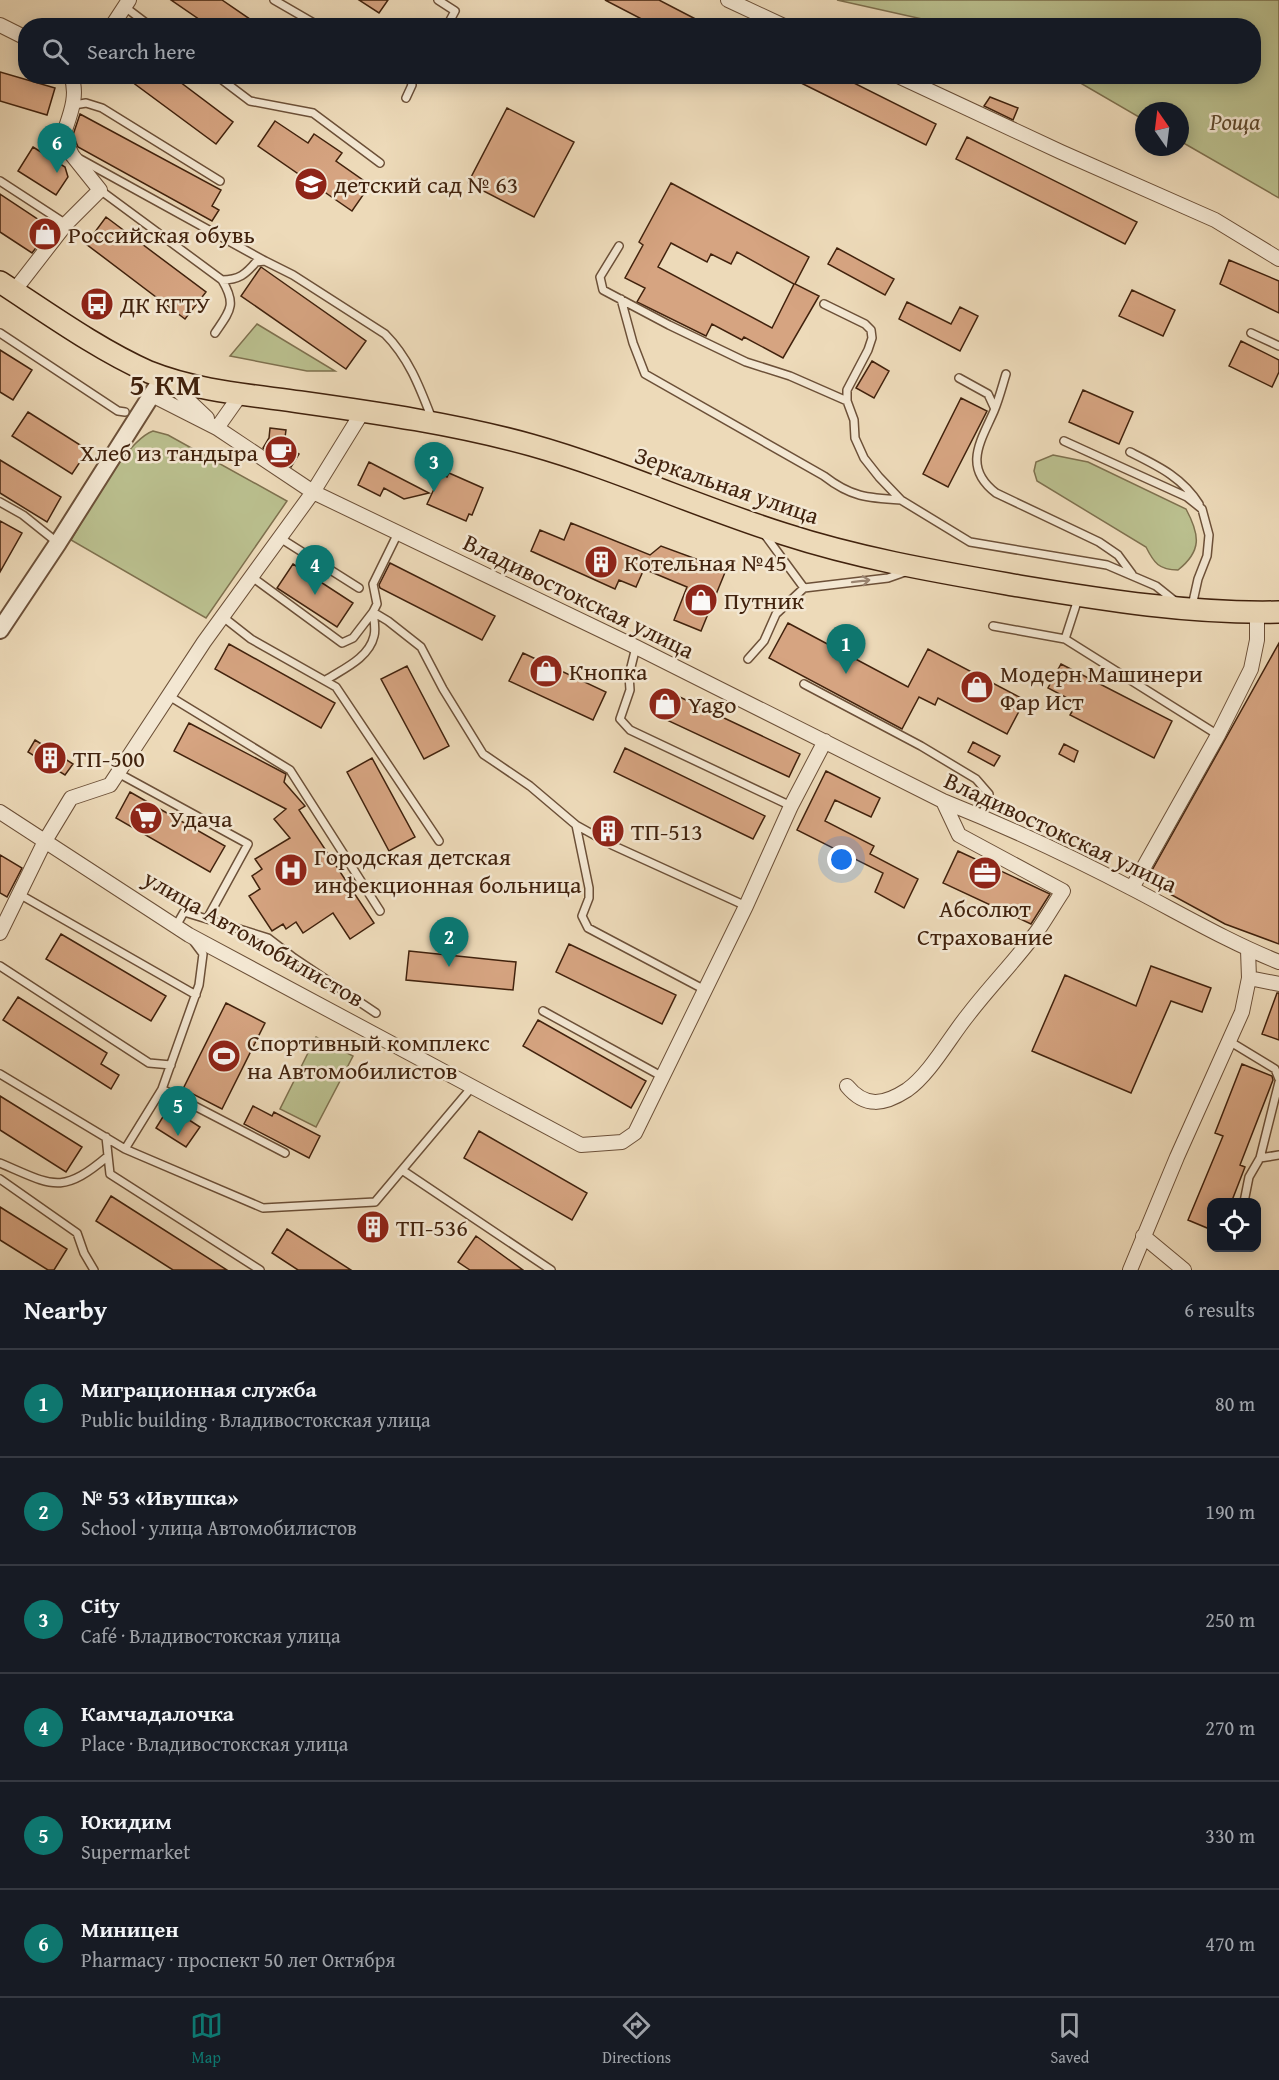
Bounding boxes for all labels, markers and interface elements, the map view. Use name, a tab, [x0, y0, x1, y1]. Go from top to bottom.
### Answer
search box	[18, 18, 1261, 84]
icon: search	[39, 35, 72, 68]
text: Search here	[87, 35, 196, 67]
north arrow	[1135, 102, 1189, 156]
park label: Роща	[1209, 104, 1260, 139]
pin: 6	[38, 124, 76, 173]
school or university icon: детский сад № 63	[293, 166, 329, 202]
place label: детский сад № 63	[334, 167, 518, 202]
shop icon: Российская обувь	[27, 216, 63, 252]
place label: Российская обувь	[68, 217, 255, 252]
bus stop icon: ДК КГТУ	[79, 286, 115, 322]
place label: ДК КГТУ	[119, 287, 210, 322]
district label: 5 КМ	[129, 362, 203, 406]
cafe icon: Хлеб из тандыра	[263, 434, 299, 470]
place label: Хлеб из тандыра	[80, 435, 259, 470]
street label: Зеркальная улица	[630, 437, 824, 533]
pin: 3	[414, 442, 454, 492]
street label: Владивостокская улица	[457, 525, 701, 668]
building icon: Котельная №45	[583, 544, 619, 580]
place label: Котельная №45	[624, 545, 787, 580]
pin: 4	[296, 546, 334, 595]
one-way arrow	[850, 576, 870, 587]
shop icon: Путник	[683, 582, 719, 618]
place label: Путник	[724, 583, 804, 618]
pin: 1	[826, 624, 866, 674]
shop icon: Кнопка	[528, 653, 564, 689]
place label: Кнопка	[569, 654, 648, 689]
place label: Модерн Машинери Фар Ист	[1000, 656, 1203, 719]
shop icon: Модерн Машинери Фар Ист	[959, 669, 995, 705]
shop icon: Yago	[647, 686, 683, 722]
place label: Yago	[688, 687, 737, 722]
building icon: ТП-500	[32, 740, 68, 776]
place label: ТП-500	[73, 741, 145, 776]
street label: Владивостокская улица	[939, 763, 1184, 902]
supermarket icon: Удача	[128, 800, 164, 836]
place label: Удача	[169, 801, 233, 836]
building icon: ТП-513	[590, 813, 626, 849]
place label: ТП-513	[631, 814, 703, 849]
place label: Городская детская инфекционная больница	[314, 839, 582, 902]
your location	[827, 845, 856, 874]
hospital icon: Городская детская инфекционная больница	[273, 852, 309, 888]
office icon: Абсолют Страхование	[967, 855, 1003, 891]
street label: улица Автомобилистов	[136, 860, 371, 1016]
place label: Абсолют Страхование	[917, 891, 1053, 954]
pin: 2	[430, 918, 468, 967]
place label: Спортивный комплекс на Автомобилистов	[247, 1025, 490, 1088]
sports icon: Спортивный комплекс на Автомобилистов	[206, 1038, 242, 1074]
pin: 5	[158, 1086, 198, 1136]
map controls	[1207, 1198, 1261, 1252]
button: locate	[1207, 1198, 1261, 1252]
building icon: ТП-536	[355, 1209, 391, 1245]
place label: ТП-536	[396, 1210, 468, 1245]
text: Nearby	[24, 1290, 107, 1329]
text: 6 results	[1184, 1295, 1255, 1324]
text: Миграционная служба	[81, 1373, 317, 1405]
text: 1	[38, 1389, 49, 1418]
text: 80 m	[1215, 1389, 1255, 1418]
text: Public building · Владивостокская улица	[81, 1405, 431, 1434]
text: № 53 «Ивушка»	[81, 1481, 239, 1513]
text: 2	[38, 1497, 49, 1526]
text: 190 m	[1205, 1497, 1255, 1526]
text: School · улица Автомобилистов	[81, 1513, 357, 1542]
text: City	[81, 1589, 120, 1621]
text: 3	[38, 1605, 49, 1634]
text: 250 m	[1205, 1605, 1255, 1634]
text: Café · Владивостокская улица	[81, 1621, 340, 1650]
text: Камчадалочка	[81, 1697, 234, 1729]
text: 4	[38, 1713, 49, 1742]
text: 270 m	[1205, 1713, 1255, 1742]
text: Place · Владивостокская улица	[81, 1729, 348, 1758]
text: Юкидим	[81, 1805, 172, 1837]
text: 5	[38, 1821, 49, 1850]
text: 330 m	[1205, 1821, 1255, 1850]
text: Supermarket	[81, 1837, 190, 1866]
text: Миницен	[81, 1913, 179, 1945]
text: 6	[38, 1929, 49, 1958]
text: 470 m	[1205, 1929, 1255, 1958]
text: Pharmacy · проспект 50 лет Октября	[81, 1945, 395, 1974]
tab: Map	[190, 2009, 223, 2069]
tab: Directions	[602, 2009, 671, 2069]
tab: Saved	[1050, 2009, 1089, 2069]

